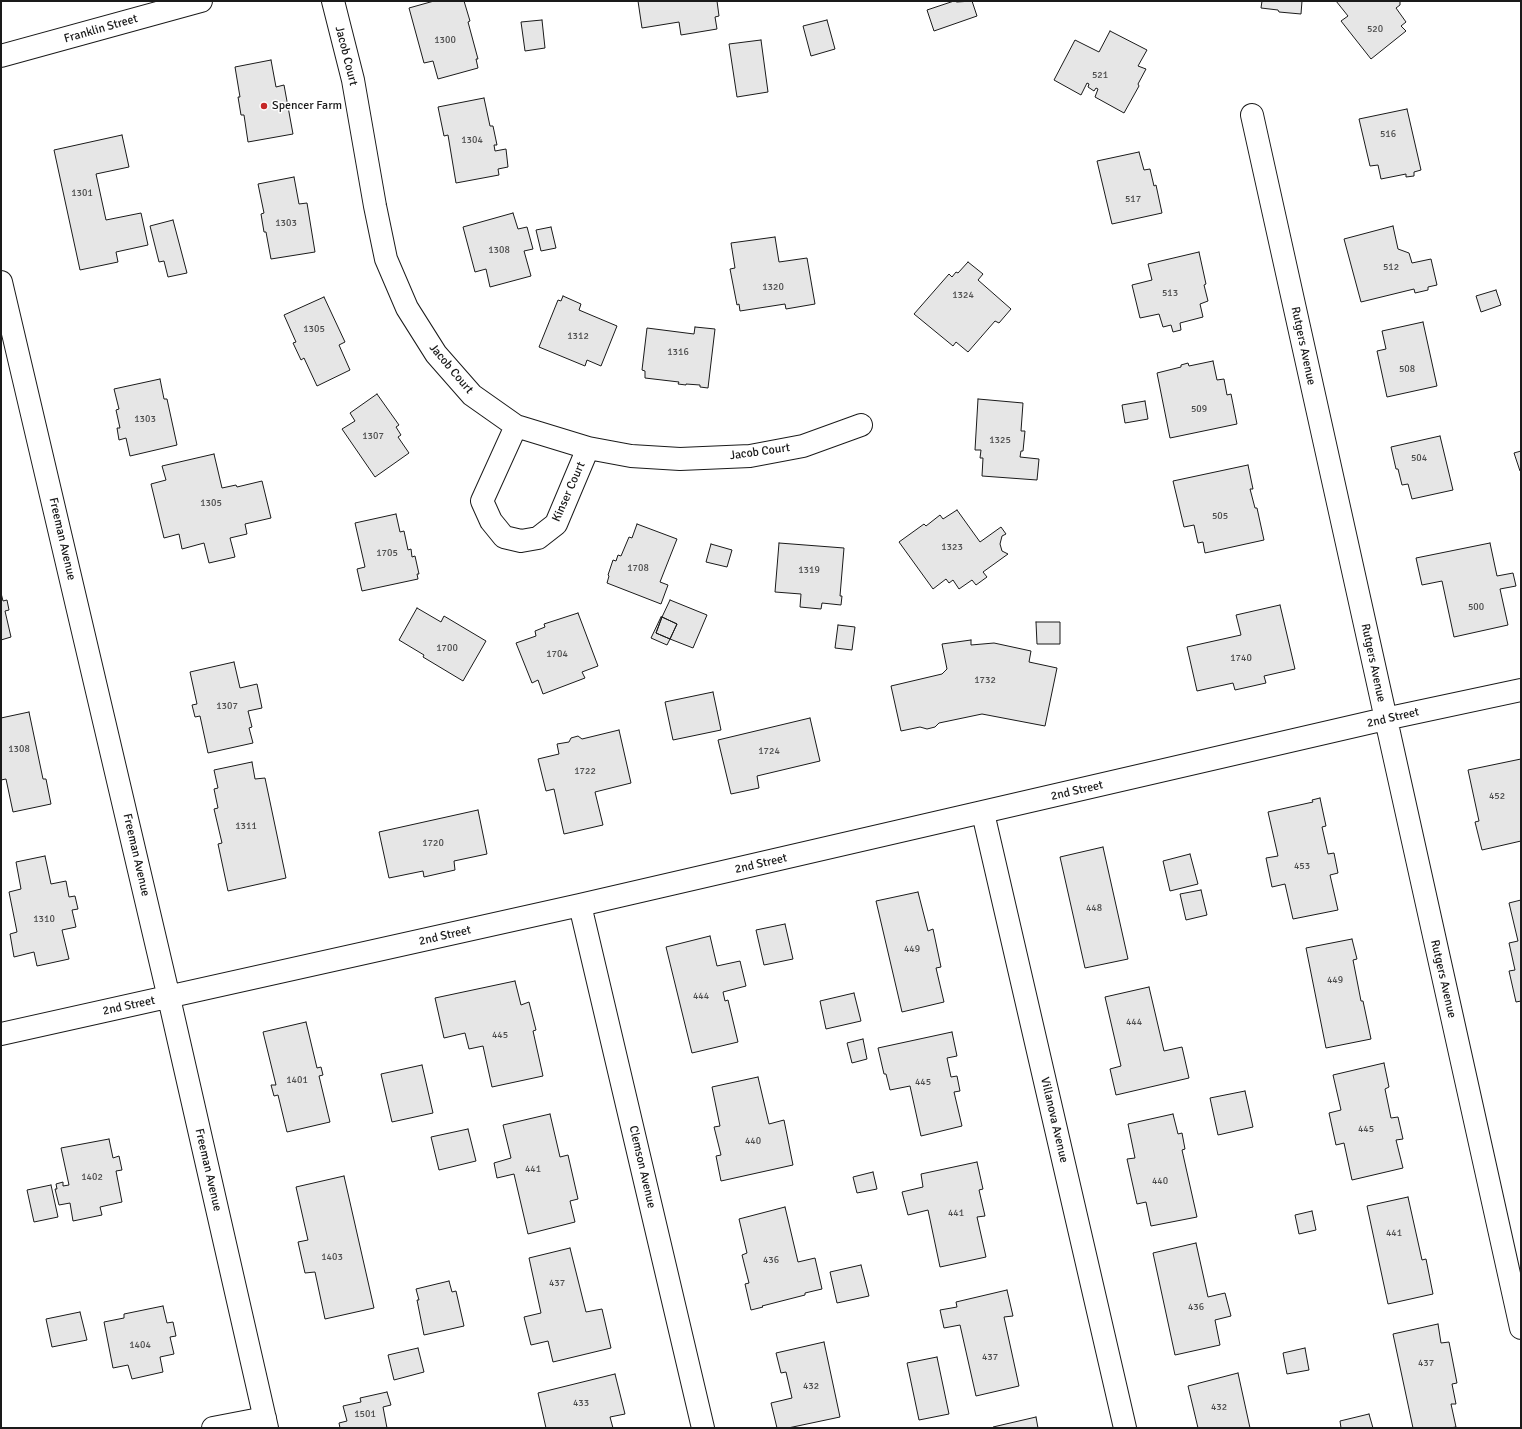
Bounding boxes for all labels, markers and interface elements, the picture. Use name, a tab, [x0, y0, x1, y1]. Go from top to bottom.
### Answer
street label: Franklin Street	[63, 12, 139, 46]
house number: 520	[1367, 23, 1383, 35]
street label: Jacob Court	[332, 25, 360, 87]
house number: 1300	[434, 34, 456, 46]
house number: 521	[1092, 69, 1108, 81]
place label: Spencer Farm	[272, 99, 342, 113]
marker: Spencer Farm	[259, 101, 269, 111]
house number: 516	[1380, 128, 1396, 140]
house number: 1304	[461, 134, 483, 146]
house number: 1301	[71, 187, 93, 199]
house number: 517	[1125, 193, 1141, 205]
house number: 1303	[275, 217, 297, 229]
house number: 1308	[488, 244, 510, 256]
house number: 512	[1383, 261, 1399, 273]
house number: 1320	[762, 281, 784, 293]
house number: 513	[1162, 287, 1178, 299]
house number: 1324	[952, 289, 974, 301]
street label: Rutgers Avenue	[1288, 305, 1318, 387]
house number: 1305	[303, 323, 325, 335]
house number: 1312	[567, 330, 589, 342]
street label: Jacob Court	[426, 341, 476, 397]
house number: 1316	[667, 346, 689, 358]
house number: 508	[1399, 363, 1415, 375]
house number: 509	[1191, 403, 1207, 415]
house number: 1303	[134, 413, 156, 425]
house number: 1307	[362, 430, 384, 442]
house number: 1325	[989, 434, 1011, 446]
street label: Jacob Court	[729, 441, 791, 463]
house number: 504	[1411, 452, 1427, 464]
street label: Kinser Court	[549, 460, 589, 524]
street label: Freeman Avenue	[45, 496, 79, 582]
house number: 1305	[200, 497, 222, 509]
house number: 505	[1212, 510, 1228, 522]
house number: 1323	[941, 541, 963, 553]
house number: 1705	[376, 547, 398, 559]
house number: 1708	[627, 562, 649, 574]
house number: 1319	[798, 564, 820, 576]
house number: 500	[1468, 601, 1484, 613]
street label: Rutgers Avenue	[1358, 622, 1388, 704]
house number: 1700	[436, 642, 458, 654]
house number: 1704	[546, 648, 568, 660]
house number: 1740	[1230, 652, 1252, 664]
house number: 1732	[974, 674, 996, 686]
house number: 1307	[216, 700, 238, 712]
street label: 2nd Street	[1365, 705, 1421, 731]
house number: 1308	[8, 743, 30, 755]
house number: 1724	[758, 745, 780, 757]
house number: 1722	[574, 765, 596, 777]
street label: 2nd Street	[1049, 778, 1105, 804]
house number: 452	[1489, 790, 1505, 802]
street label: Freeman Avenue	[119, 812, 153, 898]
house number: 1311	[235, 820, 257, 832]
house number: 1720	[422, 837, 444, 849]
street label: 2nd Street	[733, 851, 789, 877]
house number: 453	[1294, 860, 1310, 872]
house number: 448	[1086, 902, 1102, 914]
house number: 1310	[33, 913, 55, 925]
street label: 2nd Street	[417, 923, 473, 949]
street label: Rutgers Avenue	[1427, 938, 1459, 1020]
house number: 449	[904, 943, 920, 955]
house number: 449	[1327, 974, 1343, 986]
house number: 444	[693, 990, 709, 1002]
street label: 2nd Street	[101, 993, 157, 1019]
house number: 444	[1126, 1016, 1142, 1028]
house number: 445	[492, 1029, 508, 1041]
house number: 1401	[286, 1074, 308, 1086]
house number: 445	[915, 1076, 931, 1088]
street label: Villanova Avenue	[1037, 1076, 1071, 1164]
house number: 445	[1358, 1123, 1374, 1135]
street label: Clemson Avenue	[625, 1124, 659, 1210]
street label: Freeman Avenue	[191, 1127, 225, 1213]
house number: 440	[745, 1135, 761, 1147]
house number: 441	[525, 1163, 541, 1175]
house number: 1402	[81, 1171, 103, 1183]
house number: 440	[1152, 1175, 1168, 1187]
house number: 441	[948, 1207, 964, 1219]
house number: 441	[1386, 1227, 1402, 1239]
house number: 1403	[321, 1251, 343, 1263]
house number: 436	[763, 1254, 779, 1266]
house number: 437	[549, 1277, 565, 1289]
house number: 436	[1188, 1301, 1204, 1313]
house number: 1404	[129, 1339, 151, 1351]
house number: 437	[982, 1351, 998, 1363]
house number: 437	[1418, 1357, 1434, 1369]
house number: 432	[803, 1380, 819, 1392]
house number: 433	[573, 1397, 589, 1409]
house number: 432	[1211, 1401, 1227, 1413]
house number: 1501	[354, 1408, 376, 1420]

